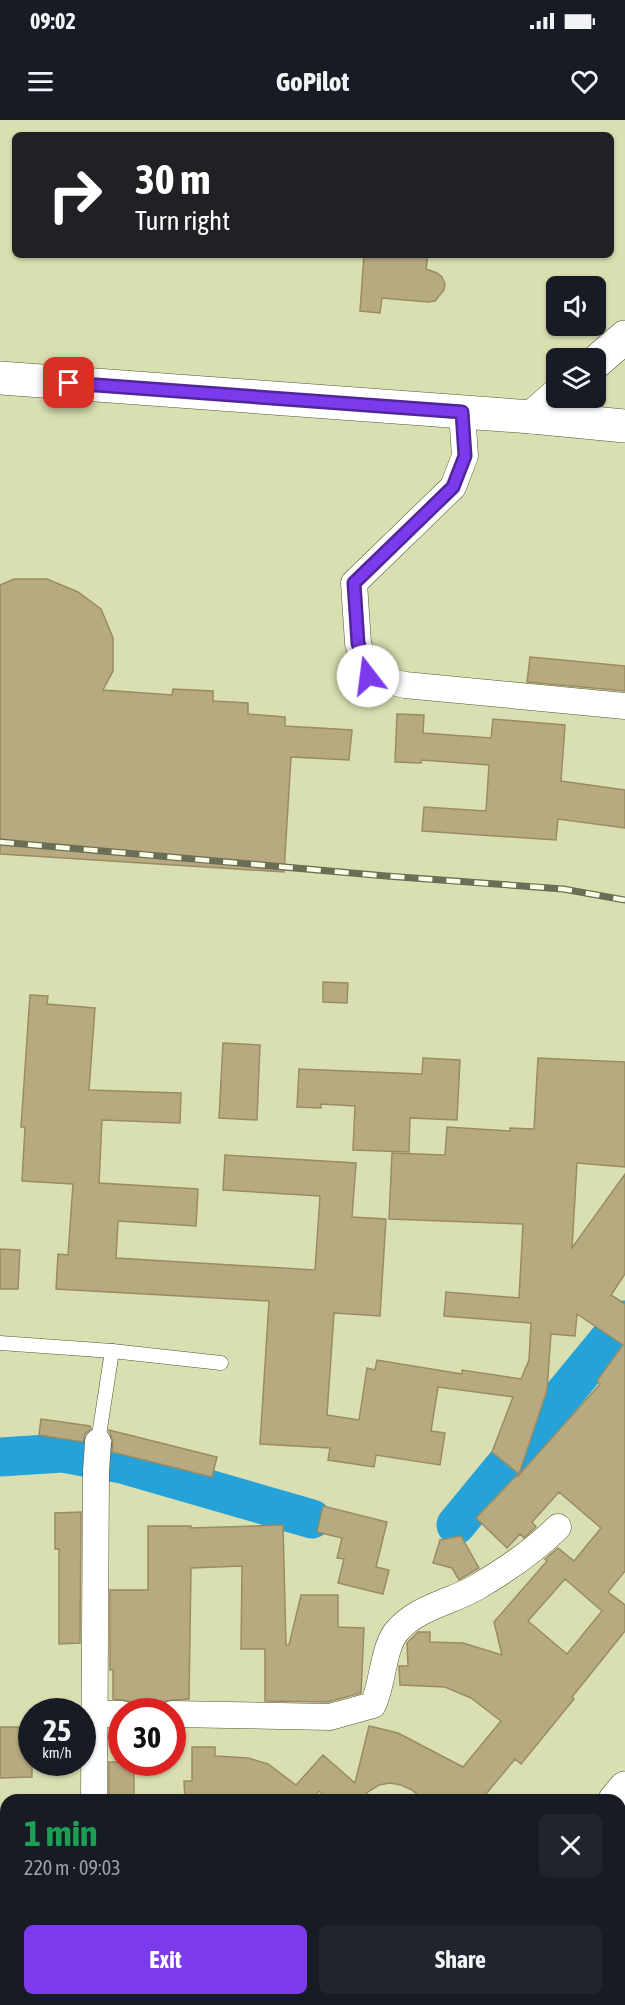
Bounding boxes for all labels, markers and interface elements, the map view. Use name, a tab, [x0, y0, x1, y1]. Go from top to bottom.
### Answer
text: 09:02	[30, 8, 76, 34]
icon: menu	[24, 65, 57, 98]
icon: heart	[568, 65, 601, 98]
text: GoPilot	[276, 66, 349, 97]
text: 30 m	[135, 155, 210, 203]
icon: right	[36, 156, 114, 234]
text: Turn right	[135, 205, 230, 236]
map controls	[546, 276, 606, 408]
button: sound	[546, 276, 606, 336]
button: layers	[546, 348, 606, 408]
pin	[43, 357, 94, 408]
icon: arrive	[52, 366, 85, 399]
position arrow	[336, 644, 400, 708]
speed limit sign: 30	[108, 1698, 186, 1776]
text: 25	[43, 1713, 71, 1747]
text: km/h	[42, 1744, 72, 1761]
text: 1 min	[24, 1812, 98, 1854]
button: close	[539, 1814, 602, 1877]
text: 220 m · 09:03	[24, 1856, 121, 1879]
button: Exit	[24, 1925, 307, 1994]
button: Share	[319, 1925, 602, 1994]

